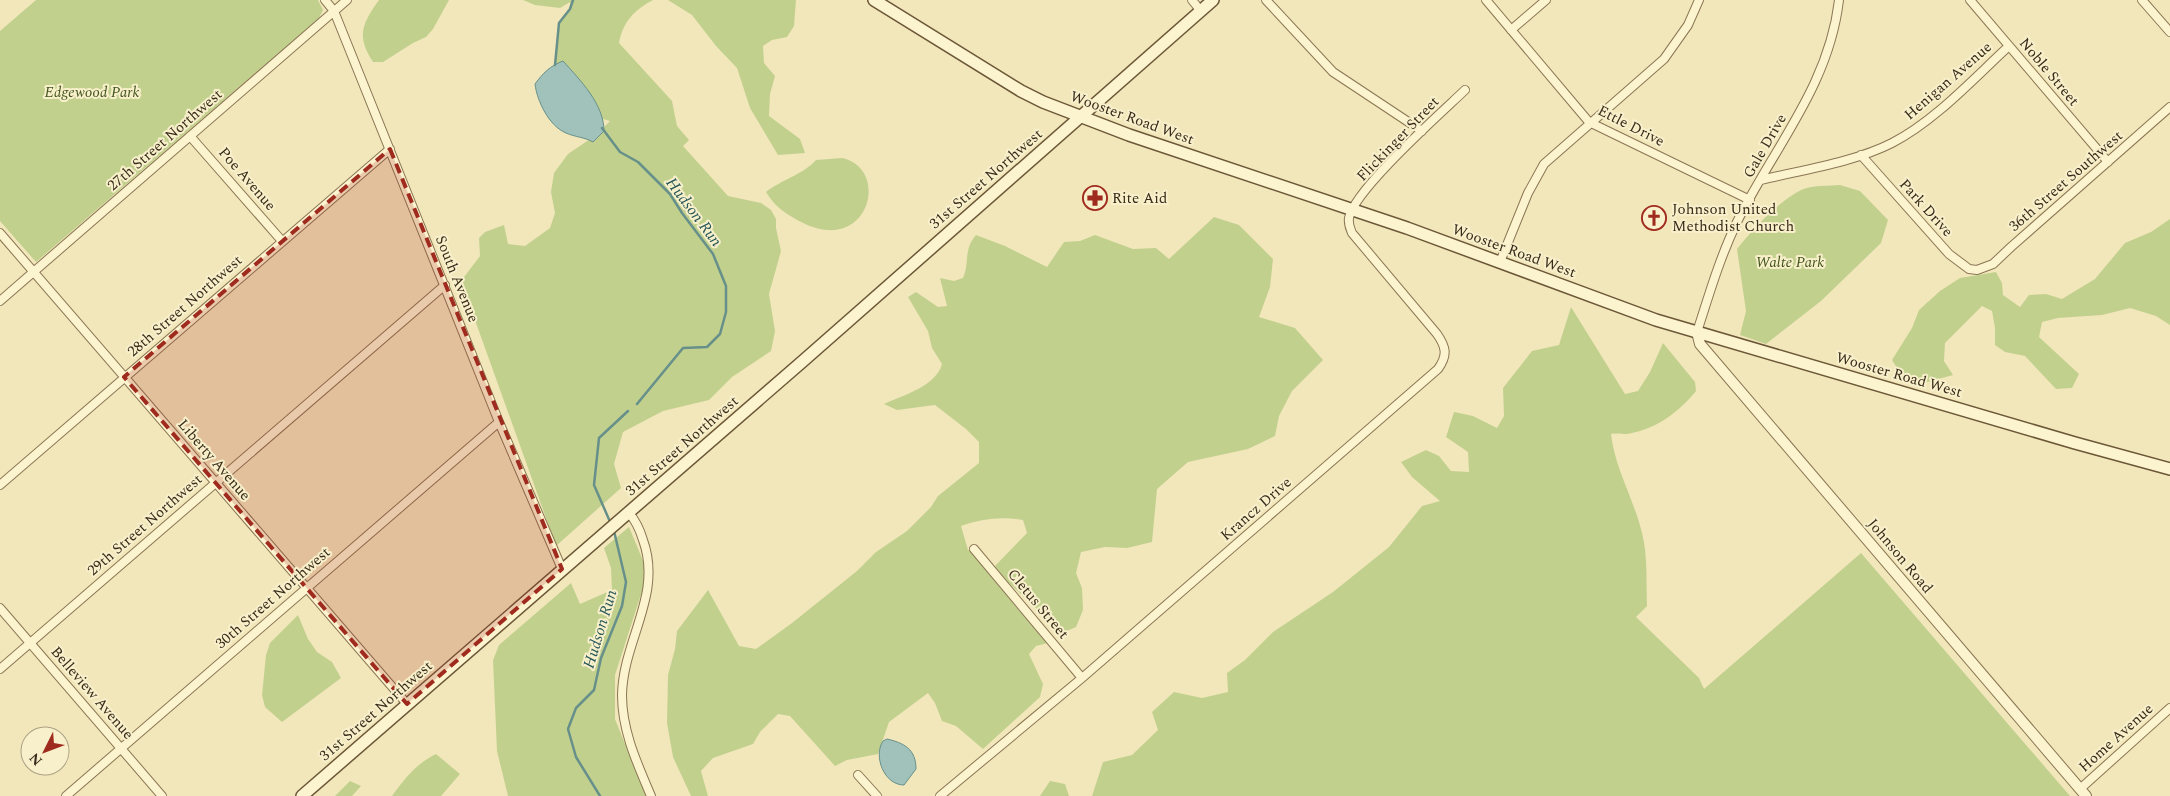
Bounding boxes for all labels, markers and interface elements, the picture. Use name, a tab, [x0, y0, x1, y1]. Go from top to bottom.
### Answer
street label: Noble Street	[2013, 33, 2085, 111]
street label: Henigan Avenue	[1899, 36, 1997, 126]
park label: Edgewood Park	[45, 81, 139, 104]
street label: 27th Street Northwest	[102, 83, 228, 197]
street label: Wooster Road West	[1067, 85, 1197, 151]
street label: Flickinger Street	[1351, 91, 1445, 187]
street label: Ettle Drive	[1593, 99, 1669, 153]
street label: Gale Drive	[1737, 110, 1793, 182]
street label: 31st Street Northwest	[924, 123, 1048, 235]
street label: 36th Street Southwest	[2004, 125, 2128, 237]
street label: Poe Avenue	[213, 142, 281, 216]
water label: Hudson Run	[660, 172, 728, 252]
street label: Park Drive	[1894, 174, 1958, 242]
pharmacy icon: Rite Aid	[1082, 185, 1108, 211]
place label: Rite Aid	[1112, 187, 1167, 210]
place label: Johnson United Methodist Church	[1672, 198, 1795, 238]
church icon: Johnson United Methodist Church	[1641, 205, 1667, 231]
street label: Wooster Road West	[1449, 218, 1579, 284]
street label: South Avenue	[429, 232, 485, 326]
street label: 28th Street Northwest	[122, 249, 248, 363]
park label: Walte Park	[1756, 251, 1824, 274]
street label: Wooster Road West	[1833, 346, 1965, 404]
street label: 31st Street Northwest	[620, 390, 744, 502]
street label: Liberty Avenue	[172, 414, 256, 506]
street label: 29th Street Northwest	[82, 468, 208, 582]
street label: Krancz Drive	[1215, 472, 1297, 546]
street label: Johnson Road	[1862, 513, 1938, 599]
street label: 30th Street Northwest	[210, 541, 336, 655]
street label: Cletus Street	[1002, 564, 1074, 644]
water label: Hudson Run	[577, 586, 624, 671]
street label: Belleview Avenue	[45, 641, 139, 745]
street label: 31st Street Northwest	[314, 655, 438, 767]
street label: Home Avenue	[2073, 698, 2159, 778]
north arrow	[20, 726, 70, 776]
text: N	[24, 748, 47, 771]

